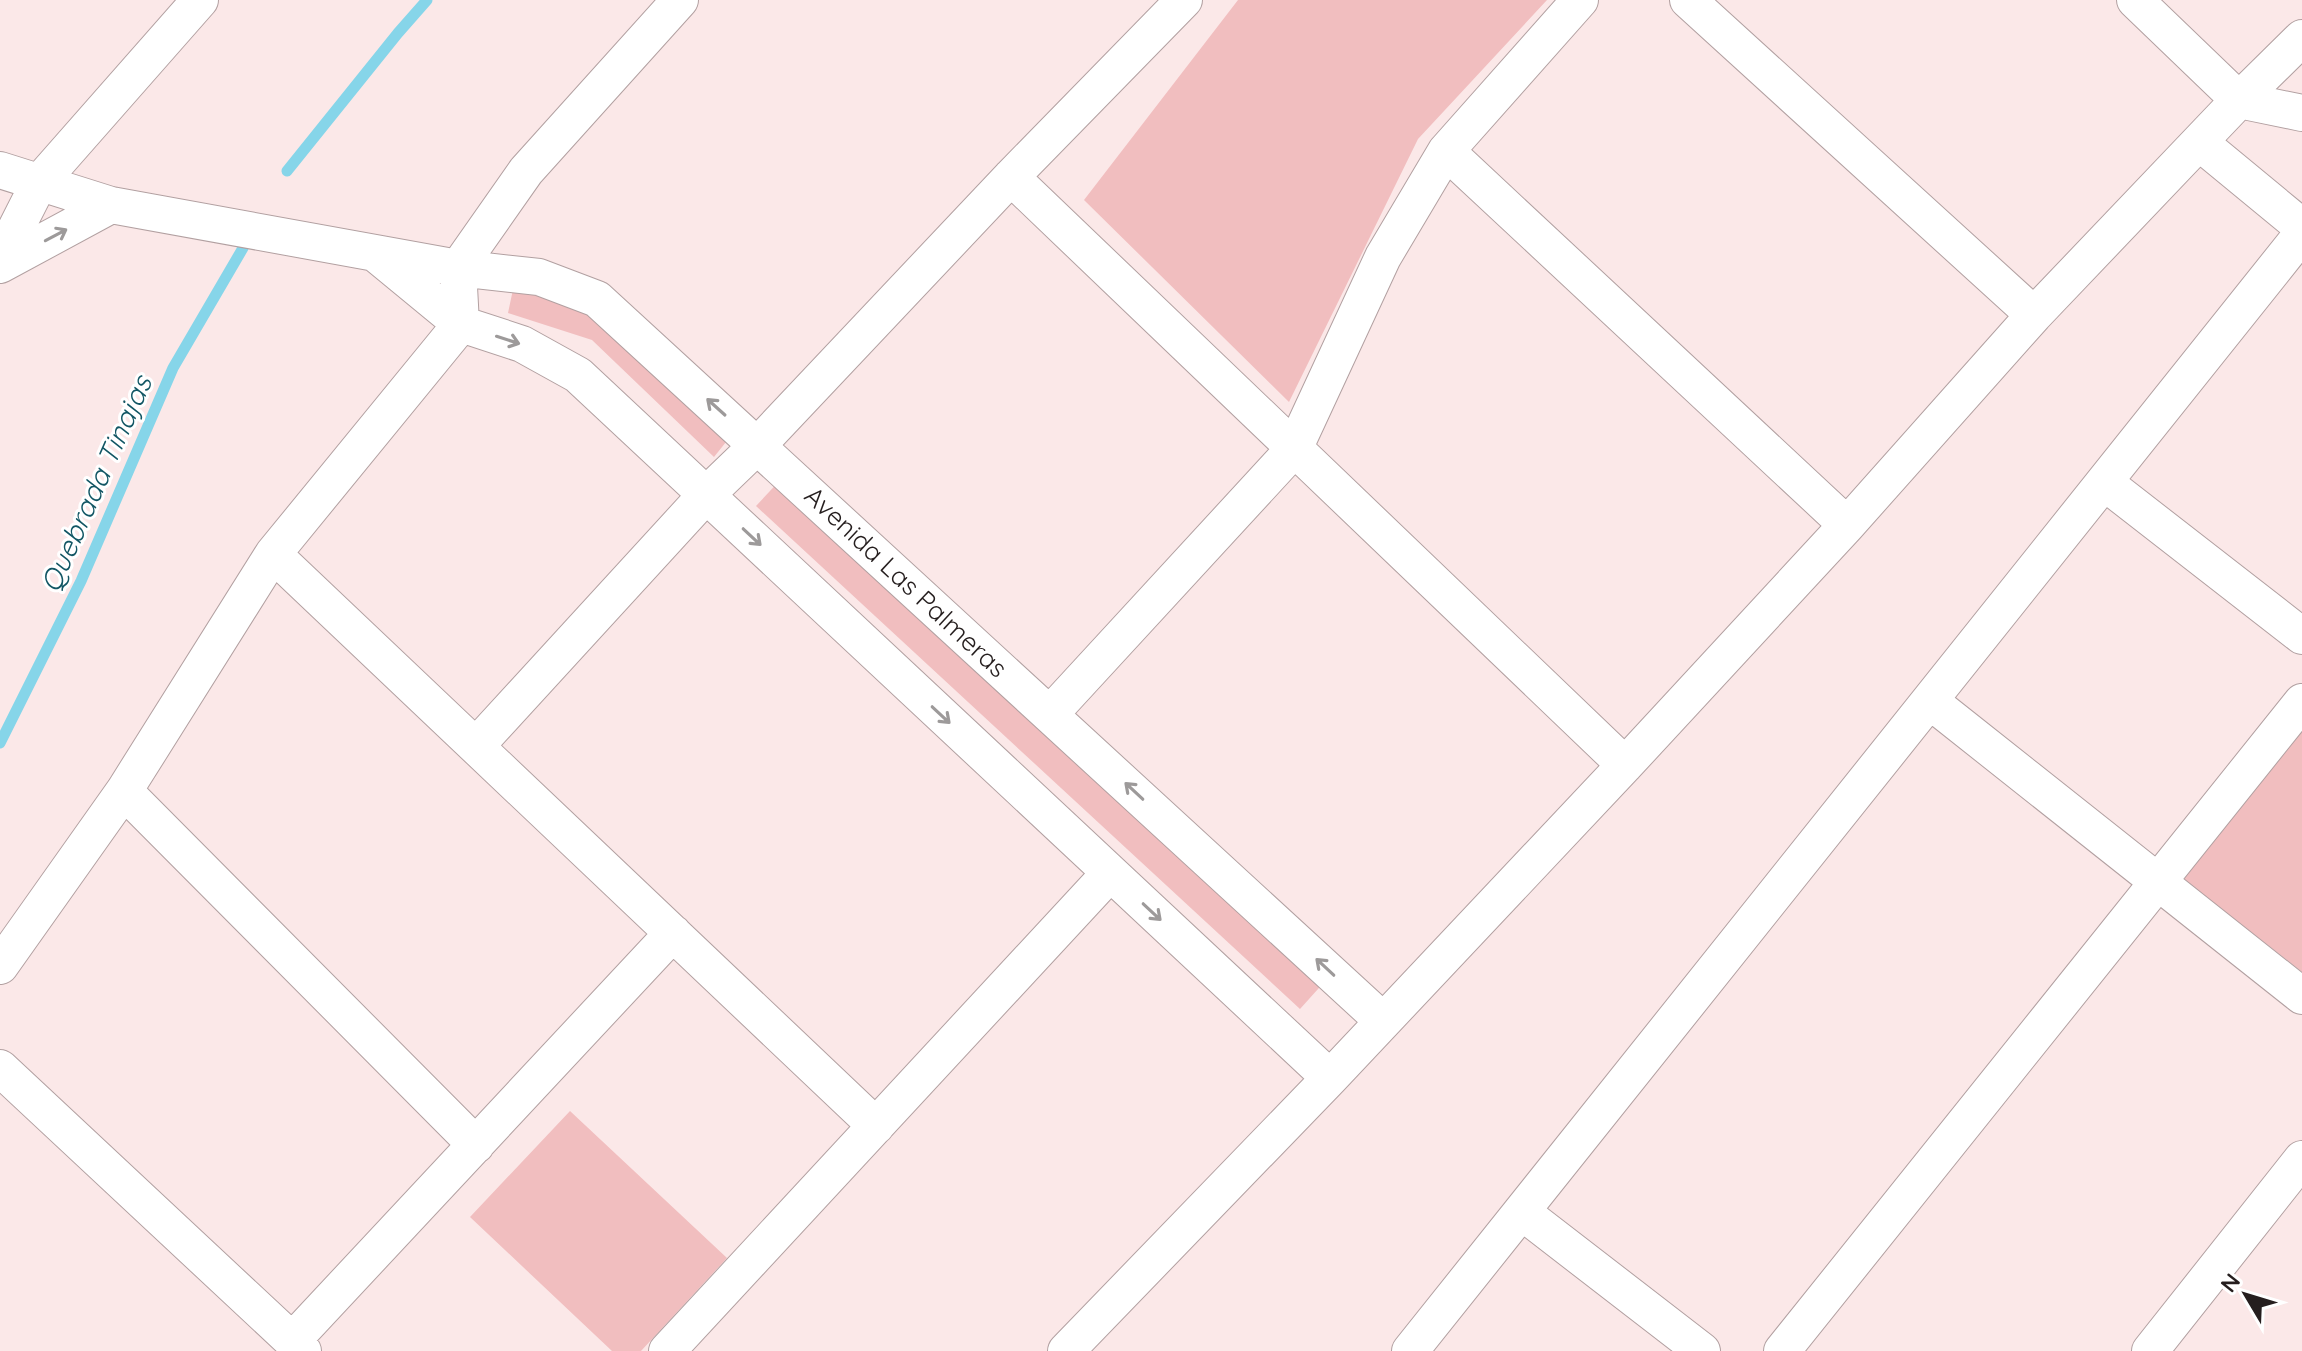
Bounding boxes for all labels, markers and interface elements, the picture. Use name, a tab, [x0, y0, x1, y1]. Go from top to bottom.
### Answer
one-way arrow	[43, 226, 67, 242]
one-way arrow	[496, 333, 521, 348]
water label: Quebrada Tinajas	[32, 368, 160, 597]
one-way arrow	[706, 398, 726, 416]
street label: Avenida Las Palmeras	[798, 479, 1015, 684]
one-way arrow	[741, 528, 761, 546]
one-way arrow	[931, 705, 951, 723]
one-way arrow	[1124, 783, 1144, 801]
one-way arrow	[1141, 902, 1161, 920]
one-way arrow	[1315, 958, 1335, 977]
north arrow	[2206, 1255, 2286, 1335]
text: N	[2214, 1268, 2246, 1298]

